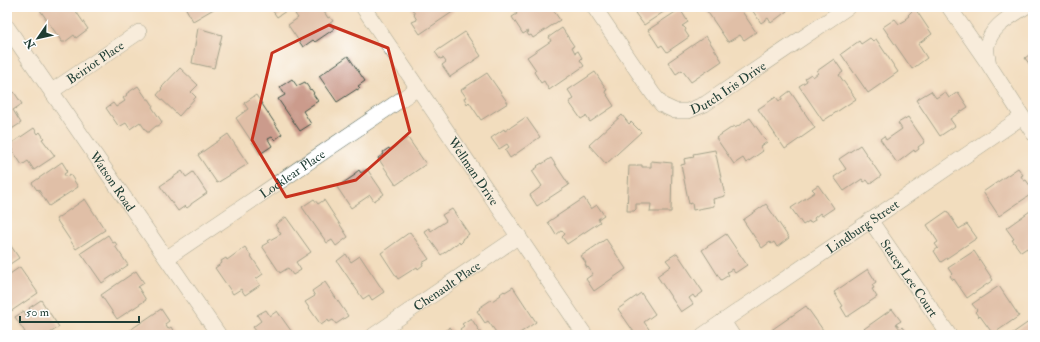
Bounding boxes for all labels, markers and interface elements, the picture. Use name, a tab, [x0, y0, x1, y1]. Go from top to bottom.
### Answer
north arrow	[18, 18, 58, 58]
text: N	[21, 35, 39, 52]
street label: Beiriot Place	[64, 37, 128, 88]
street label: Dutch Iris Drive	[688, 58, 770, 118]
street label: Wellman Drive	[444, 134, 502, 209]
street label: Locklear Place	[257, 146, 329, 202]
street label: Watson Road	[85, 148, 139, 215]
street label: Lindburg Street	[824, 197, 902, 257]
street label: Stacey Lee Court	[877, 236, 941, 320]
street label: Chenault Place	[411, 257, 484, 315]
scale bar	[20, 298, 139, 324]
text: 50 m	[26, 305, 50, 320]

